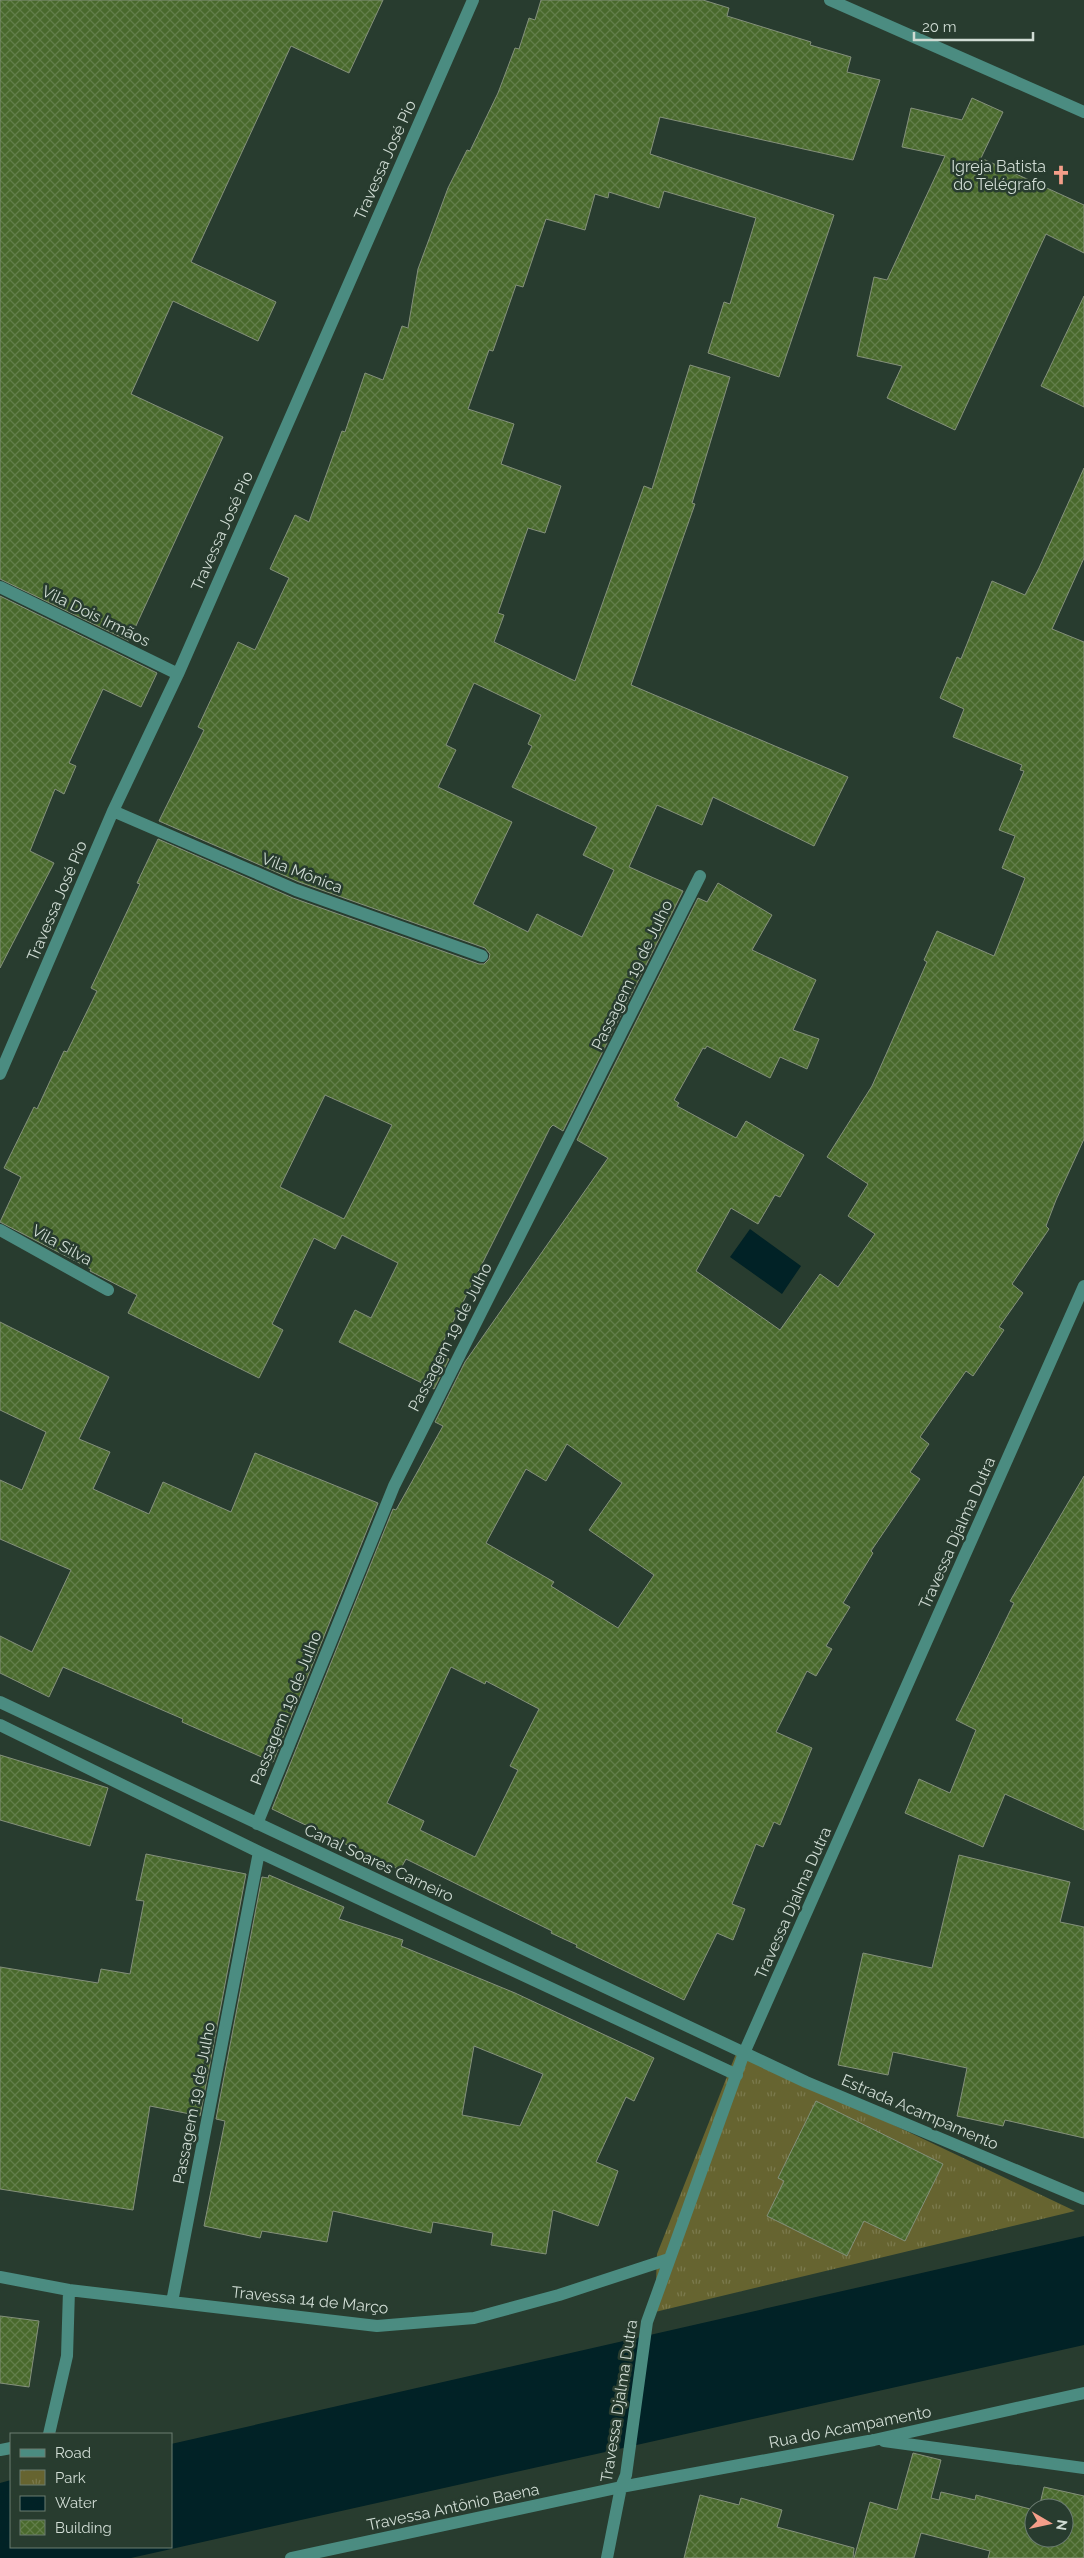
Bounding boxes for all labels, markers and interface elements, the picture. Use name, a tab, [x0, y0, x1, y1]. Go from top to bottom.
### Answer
scale bar	[914, 10, 1033, 42]
text: 20 m	[922, 18, 957, 36]
street label: Travessa José Pio	[350, 97, 420, 223]
place label: Igreja Batista do Telégrafo	[951, 157, 1046, 194]
church icon: Igreja Batista do Telégrafo	[1050, 164, 1072, 186]
street label: Travessa José Pio	[187, 468, 257, 594]
street label: Vila Dois Irmãos	[39, 582, 153, 651]
street label: Travessa José Pio	[23, 838, 91, 964]
street label: Vila Mônica	[259, 849, 345, 897]
street label: Passagem 19 de Julho	[587, 897, 677, 1053]
street label: Vila Silva	[29, 1221, 95, 1269]
street label: Passagem 19 de Julho	[404, 1259, 496, 1415]
street label: Travessa Djalma Dutra	[915, 1454, 999, 1612]
street label: Passagem 19 de Julho	[246, 1628, 326, 1788]
street label: Canal Soares Carneiro	[301, 1820, 457, 1906]
street label: Travessa Djalma Dutra	[751, 1824, 835, 1982]
street label: Passagem 19 de Julho	[169, 2020, 219, 2186]
street label: Estrada Acampamento	[839, 2070, 1001, 2154]
street label: Travessa 14 de Março	[231, 2282, 389, 2318]
street label: Travessa Djalma Dutra	[597, 2318, 641, 2484]
street label: Rua do Acampamento	[767, 2402, 933, 2452]
legend	[10, 2433, 172, 2548]
text: Road	[55, 2444, 91, 2462]
text: Park	[55, 2469, 86, 2487]
street label: Travessa Antônio Baena	[365, 2479, 541, 2535]
text: Water	[55, 2494, 98, 2512]
north arrow	[1024, 2498, 1074, 2548]
text: Building	[55, 2519, 112, 2537]
text: N	[1053, 2519, 1071, 2532]

